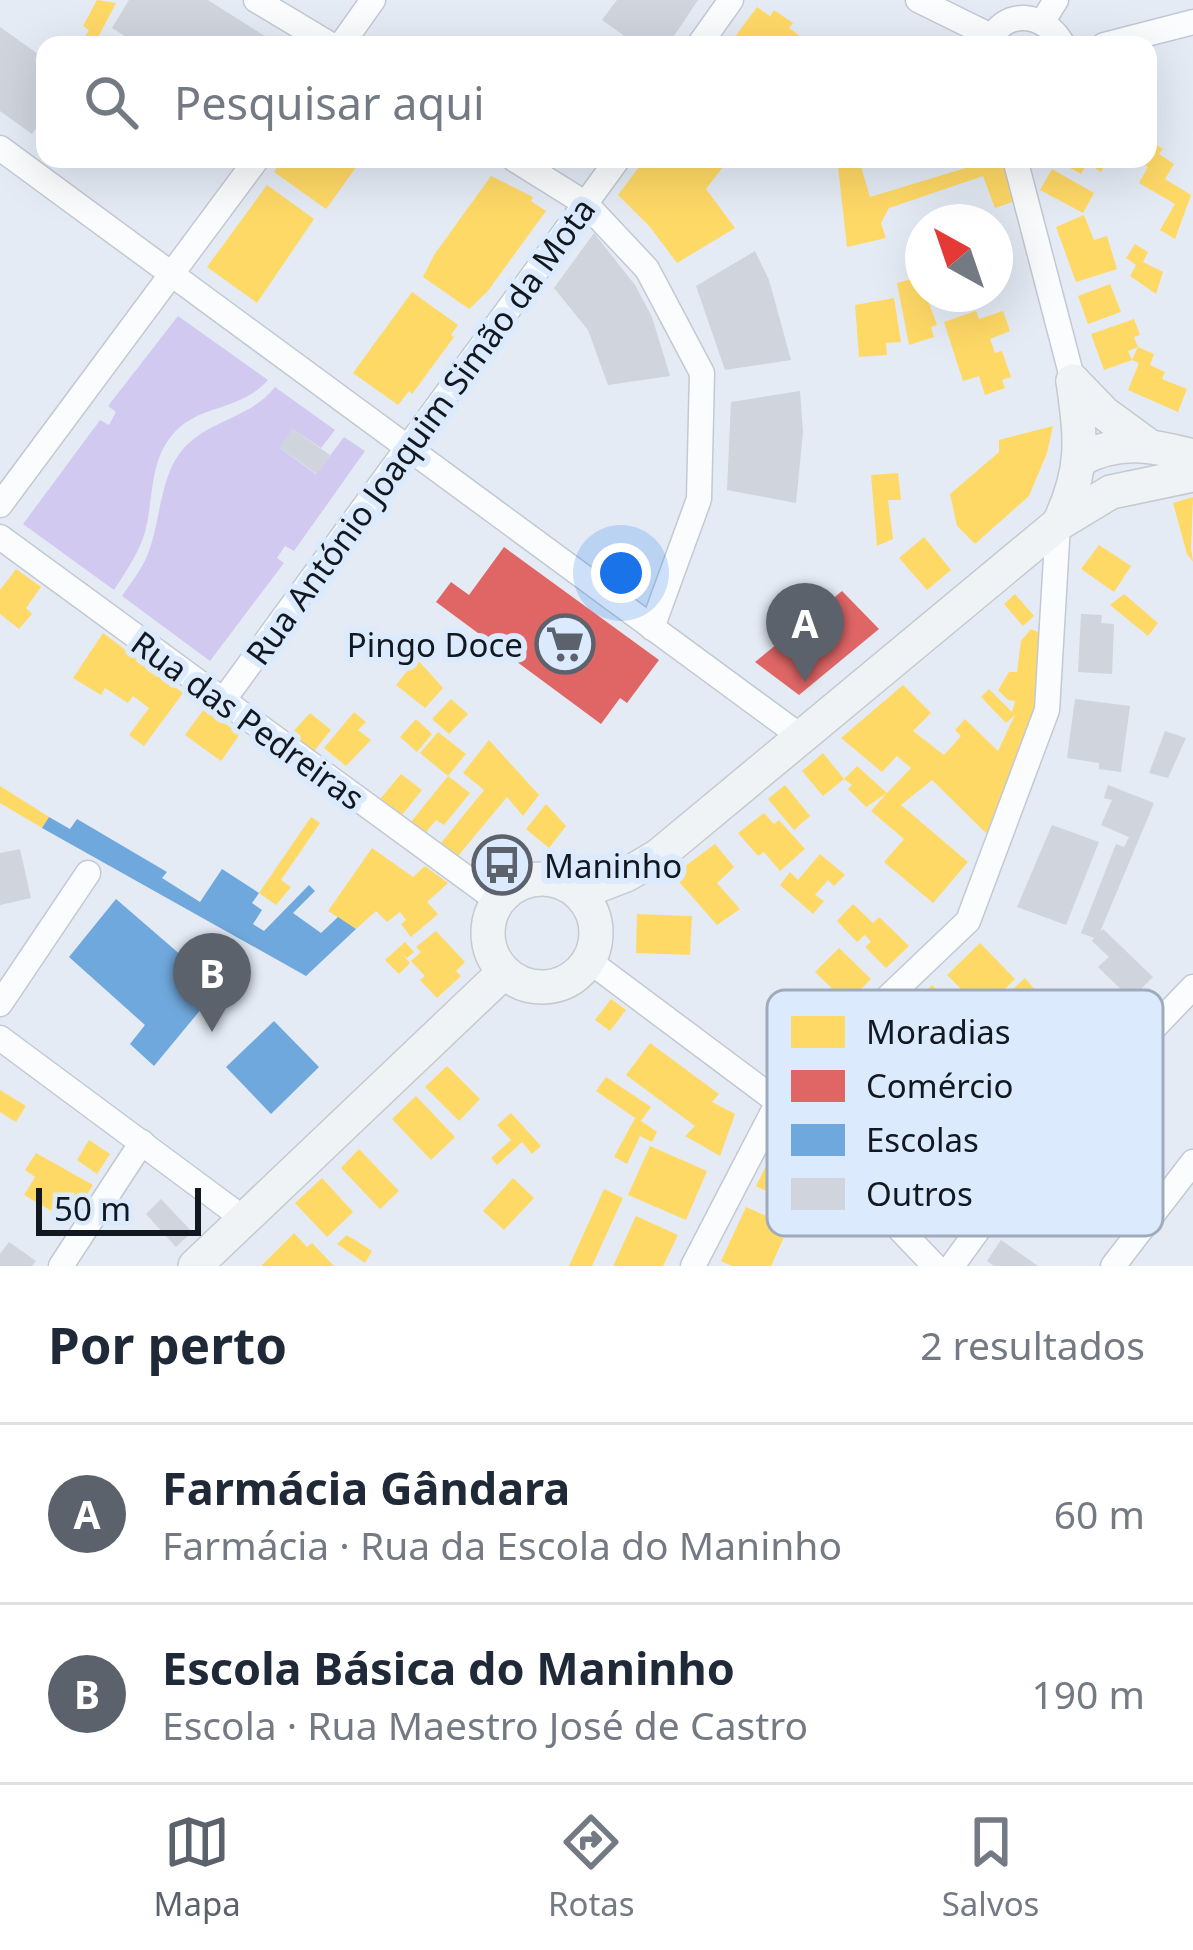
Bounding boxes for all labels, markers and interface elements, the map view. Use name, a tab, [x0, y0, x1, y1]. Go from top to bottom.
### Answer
search box	[36, 36, 1157, 168]
icon: search	[78, 69, 144, 135]
text: Pesquisar aqui	[174, 72, 485, 133]
street label: Rua António Joaquim Simão da Mota	[235, 188, 605, 674]
north arrow	[905, 204, 1013, 312]
your location	[591, 543, 651, 603]
pin: A	[766, 583, 844, 682]
supermarket icon: Pingo Doce	[534, 613, 596, 675]
street label: Rua das Pedreiras	[123, 620, 373, 820]
place label: Pingo Doce	[347, 622, 523, 667]
bus stop icon: Maninho	[471, 834, 533, 896]
place label: Maninho	[544, 843, 682, 888]
pin: B	[173, 933, 251, 1032]
legend	[767, 990, 1163, 1236]
text: Moradias	[866, 1009, 1011, 1054]
text: Comércio	[866, 1063, 1014, 1108]
text: Escolas	[866, 1117, 979, 1162]
text: Outros	[866, 1171, 973, 1216]
scale bar	[36, 1182, 201, 1235]
text: 50 m	[54, 1186, 131, 1231]
text: Por perto	[48, 1309, 287, 1379]
text: 2 resultados	[920, 1318, 1145, 1371]
text: Farmácia Gândara	[162, 1457, 570, 1518]
text: A	[74, 1487, 101, 1540]
text: 60 m	[1054, 1487, 1145, 1540]
text: Farmácia · Rua da Escola do Maninho	[162, 1518, 842, 1571]
text: Escola Básica do Maninho	[162, 1637, 735, 1698]
text: B	[74, 1667, 100, 1720]
text: 190 m	[1031, 1667, 1145, 1720]
text: Escola · Rua Maestro José de Castro	[162, 1698, 808, 1751]
tab: Mapa	[154, 1809, 241, 1926]
tab: Rotas	[548, 1809, 635, 1926]
tab: Salvos	[942, 1809, 1039, 1926]

